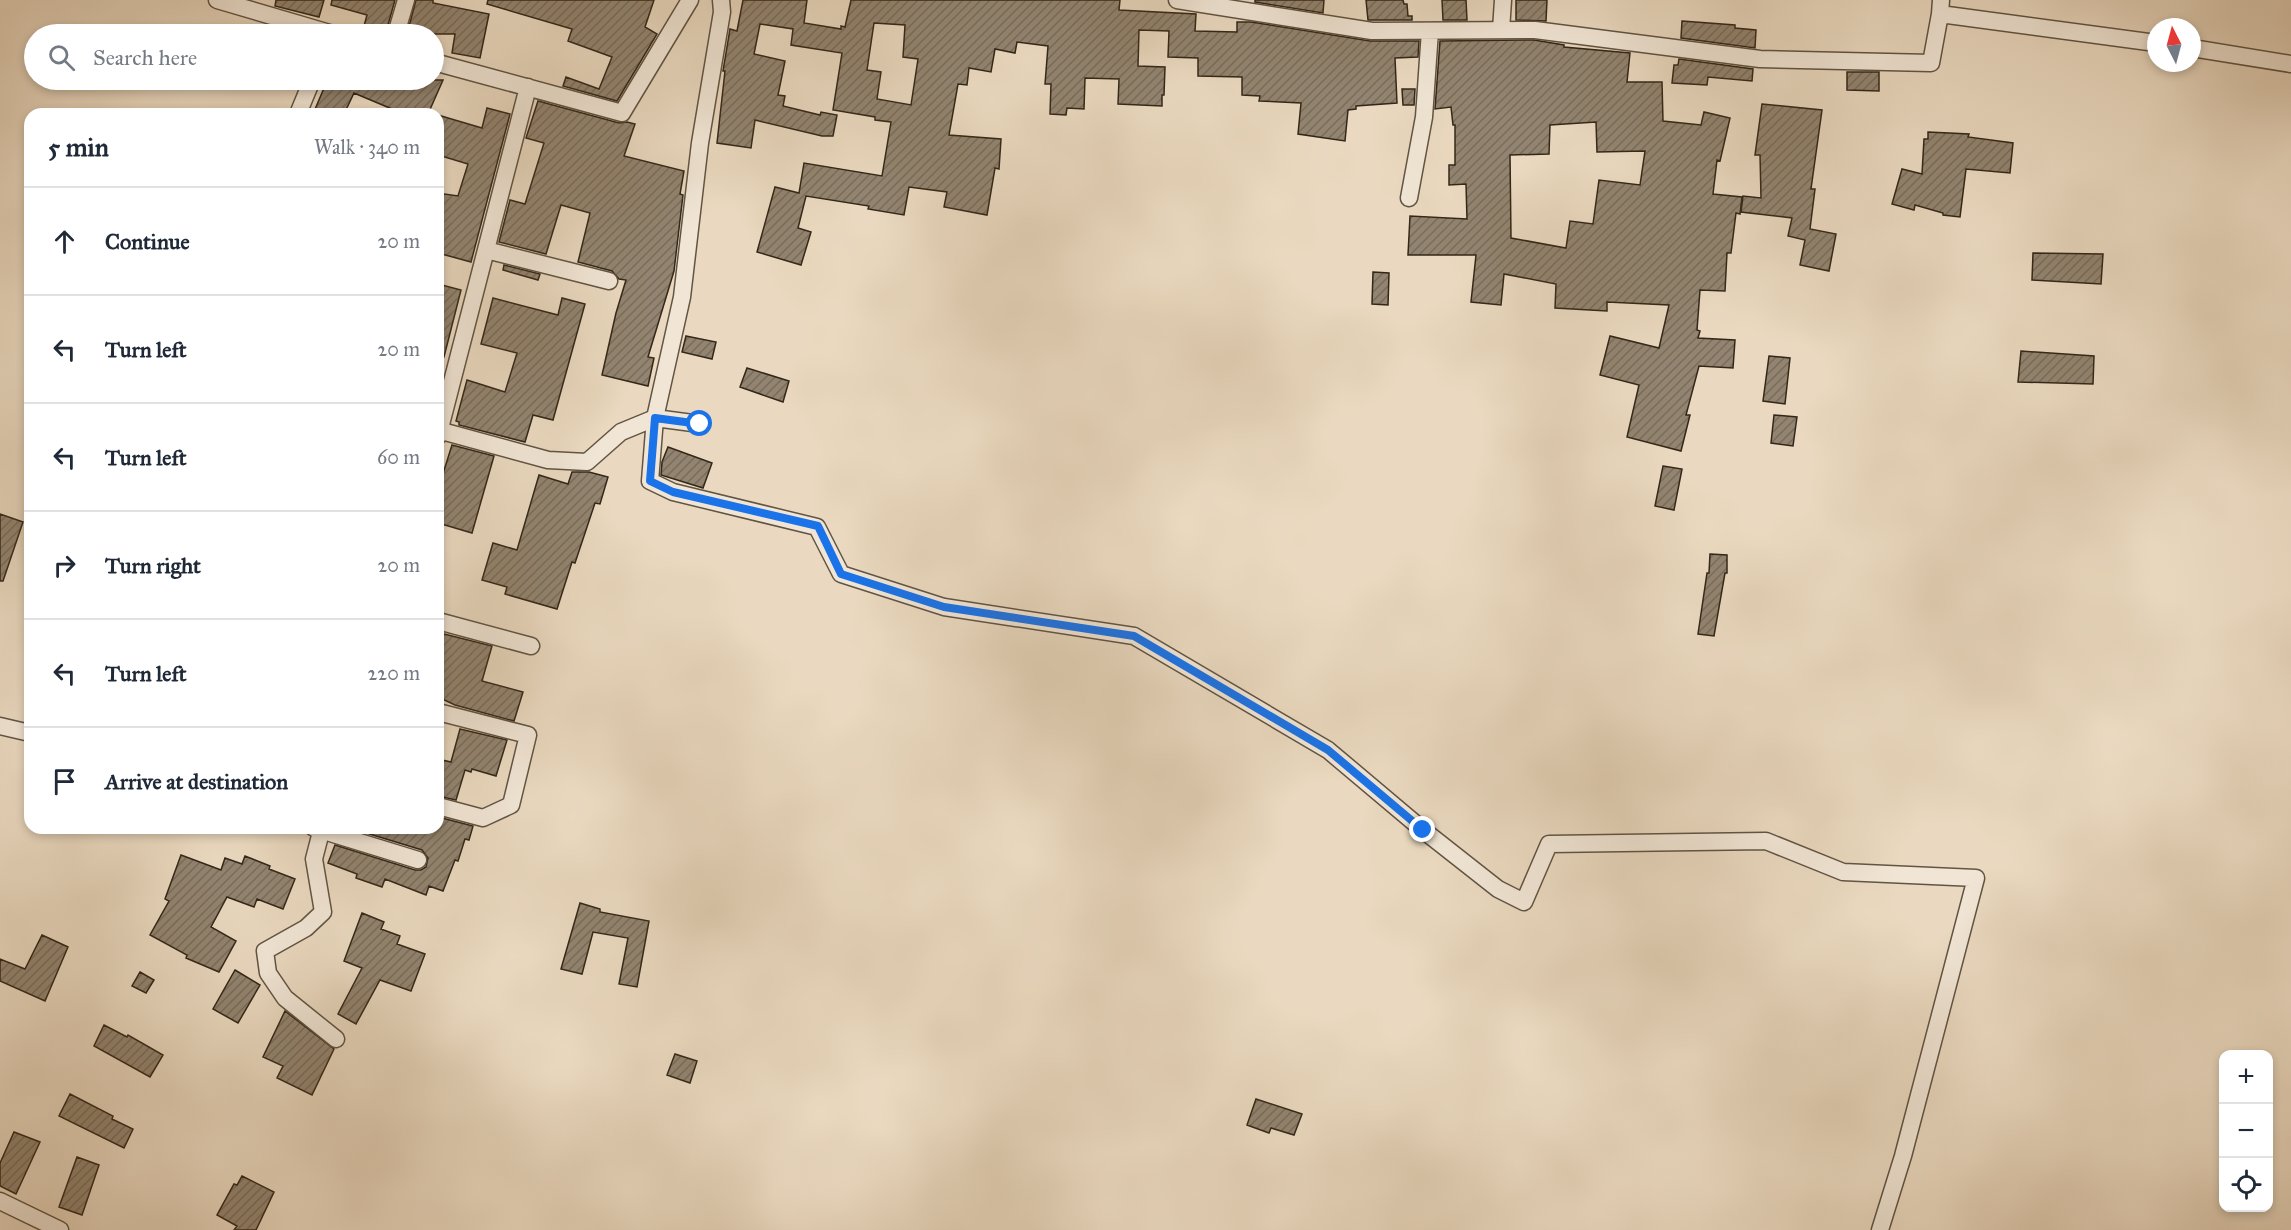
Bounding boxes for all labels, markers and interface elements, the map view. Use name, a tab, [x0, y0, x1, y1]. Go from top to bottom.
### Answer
north arrow	[2147, 18, 2201, 72]
search box	[24, 24, 444, 90]
icon: search	[45, 41, 78, 74]
text: Search here	[93, 44, 197, 71]
text: 5 min	[48, 131, 109, 163]
text: Walk · 340 m	[314, 135, 420, 159]
icon: ahead	[48, 225, 81, 258]
text: Continue	[105, 228, 190, 255]
text: 20 m	[377, 229, 420, 253]
icon: left	[48, 333, 81, 366]
text: Turn left	[105, 336, 187, 363]
text: 20 m	[377, 337, 420, 361]
route start	[686, 410, 712, 436]
icon: left	[48, 441, 81, 474]
text: Turn left	[105, 444, 187, 471]
text: 60 m	[377, 445, 420, 469]
icon: right	[48, 549, 81, 582]
text: Turn right	[105, 552, 201, 579]
text: 20 m	[377, 553, 420, 577]
icon: left	[48, 657, 81, 690]
text: Turn left	[105, 660, 187, 687]
text: 220 m	[368, 661, 420, 685]
icon: arrive	[48, 765, 81, 798]
text: Arrive at destination	[105, 768, 288, 795]
route end	[1409, 816, 1435, 842]
map controls	[2219, 1050, 2273, 1212]
button: +	[2219, 1050, 2273, 1104]
button: −	[2219, 1104, 2273, 1158]
button: locate	[2219, 1158, 2273, 1212]

